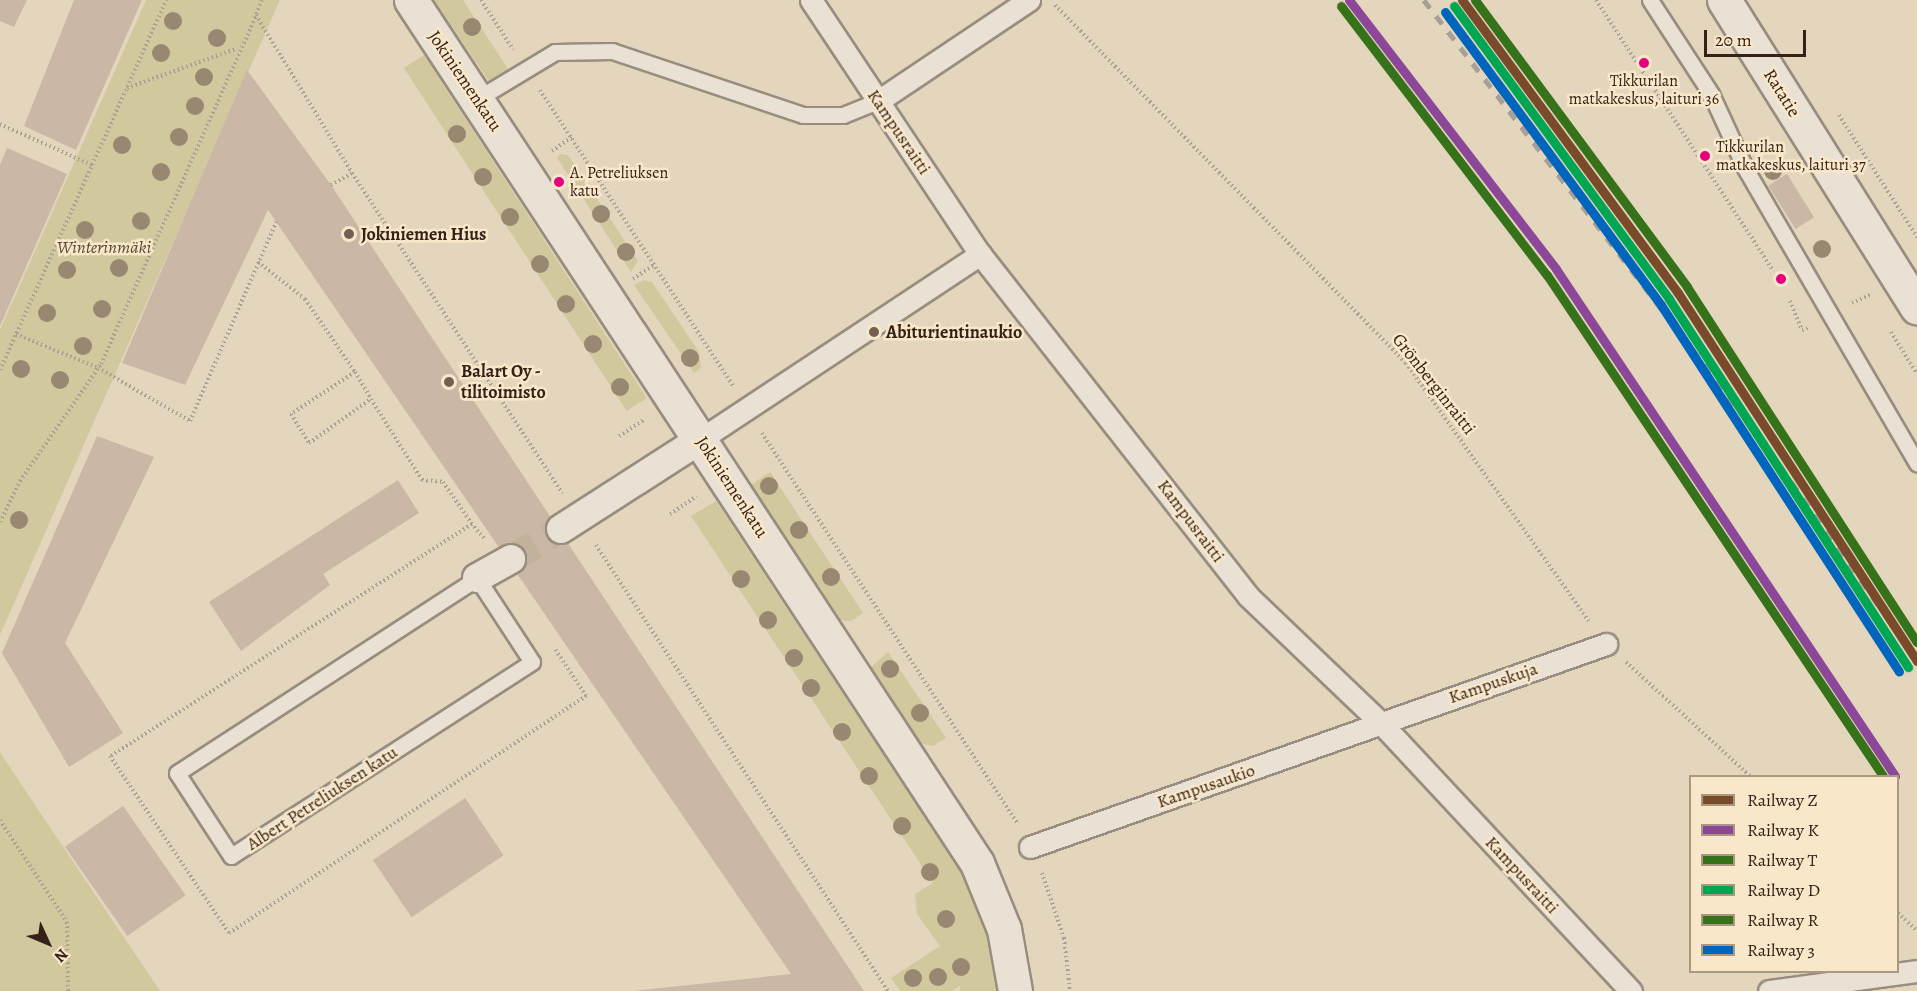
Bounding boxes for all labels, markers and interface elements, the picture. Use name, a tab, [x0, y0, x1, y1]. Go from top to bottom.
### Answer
scale bar	[1707, 18, 1809, 56]
street label: Jokiniemenkatu	[423, 27, 507, 135]
text: 20 m	[1715, 28, 1752, 52]
marker: Tikkurilan matkakeskus, laituri 36	[1638, 57, 1650, 69]
street label: Ratatie	[1759, 65, 1805, 121]
place label: Tikkurilan matkakeskus, laituri 36	[1569, 71, 1719, 109]
street label: Kampusraitti	[863, 85, 935, 179]
place label: Tikkurilan matkakeskus, laituri 37	[1716, 137, 1866, 175]
marker: Tikkurilan matkakeskus, laituri 37	[1699, 150, 1711, 162]
place label: A. Petreliuksen katu	[570, 163, 668, 201]
marker: A. Petreliuksen katu	[553, 176, 565, 188]
place label: Jokiniemen Hius	[361, 223, 486, 245]
marker: Jokiniemen Hius	[342, 227, 356, 241]
park label: Winterinmäki	[57, 236, 151, 258]
unlabelled marker	[1775, 273, 1787, 285]
place label: Abiturientinaukio	[886, 321, 1022, 343]
marker: Abiturientinaukio	[867, 325, 881, 339]
street label: Grönberginraitti	[1388, 329, 1480, 439]
place label: Balart Oy - tilitoimisto	[461, 361, 546, 404]
marker: Balart Oy - tilitoimisto	[442, 375, 456, 389]
street label: Jokiniemenkatu	[691, 432, 773, 542]
street label: Kampusraitti	[1153, 475, 1229, 567]
street label: Kampuskuja	[1446, 658, 1540, 708]
street label: Albert Petreliuksen katu	[242, 741, 402, 855]
street label: Kampusaukio	[1154, 759, 1258, 813]
legend	[1689, 775, 1899, 973]
text: Railway Z	[1747, 788, 1818, 812]
text: Railway K	[1747, 818, 1819, 842]
street label: Kampusraitti	[1481, 832, 1563, 918]
text: Railway T	[1747, 848, 1817, 872]
text: Railway D	[1747, 878, 1820, 902]
text: Railway R	[1747, 908, 1819, 932]
north arrow	[18, 913, 78, 973]
text: Railway 3	[1747, 938, 1815, 962]
text: N	[49, 944, 73, 967]

